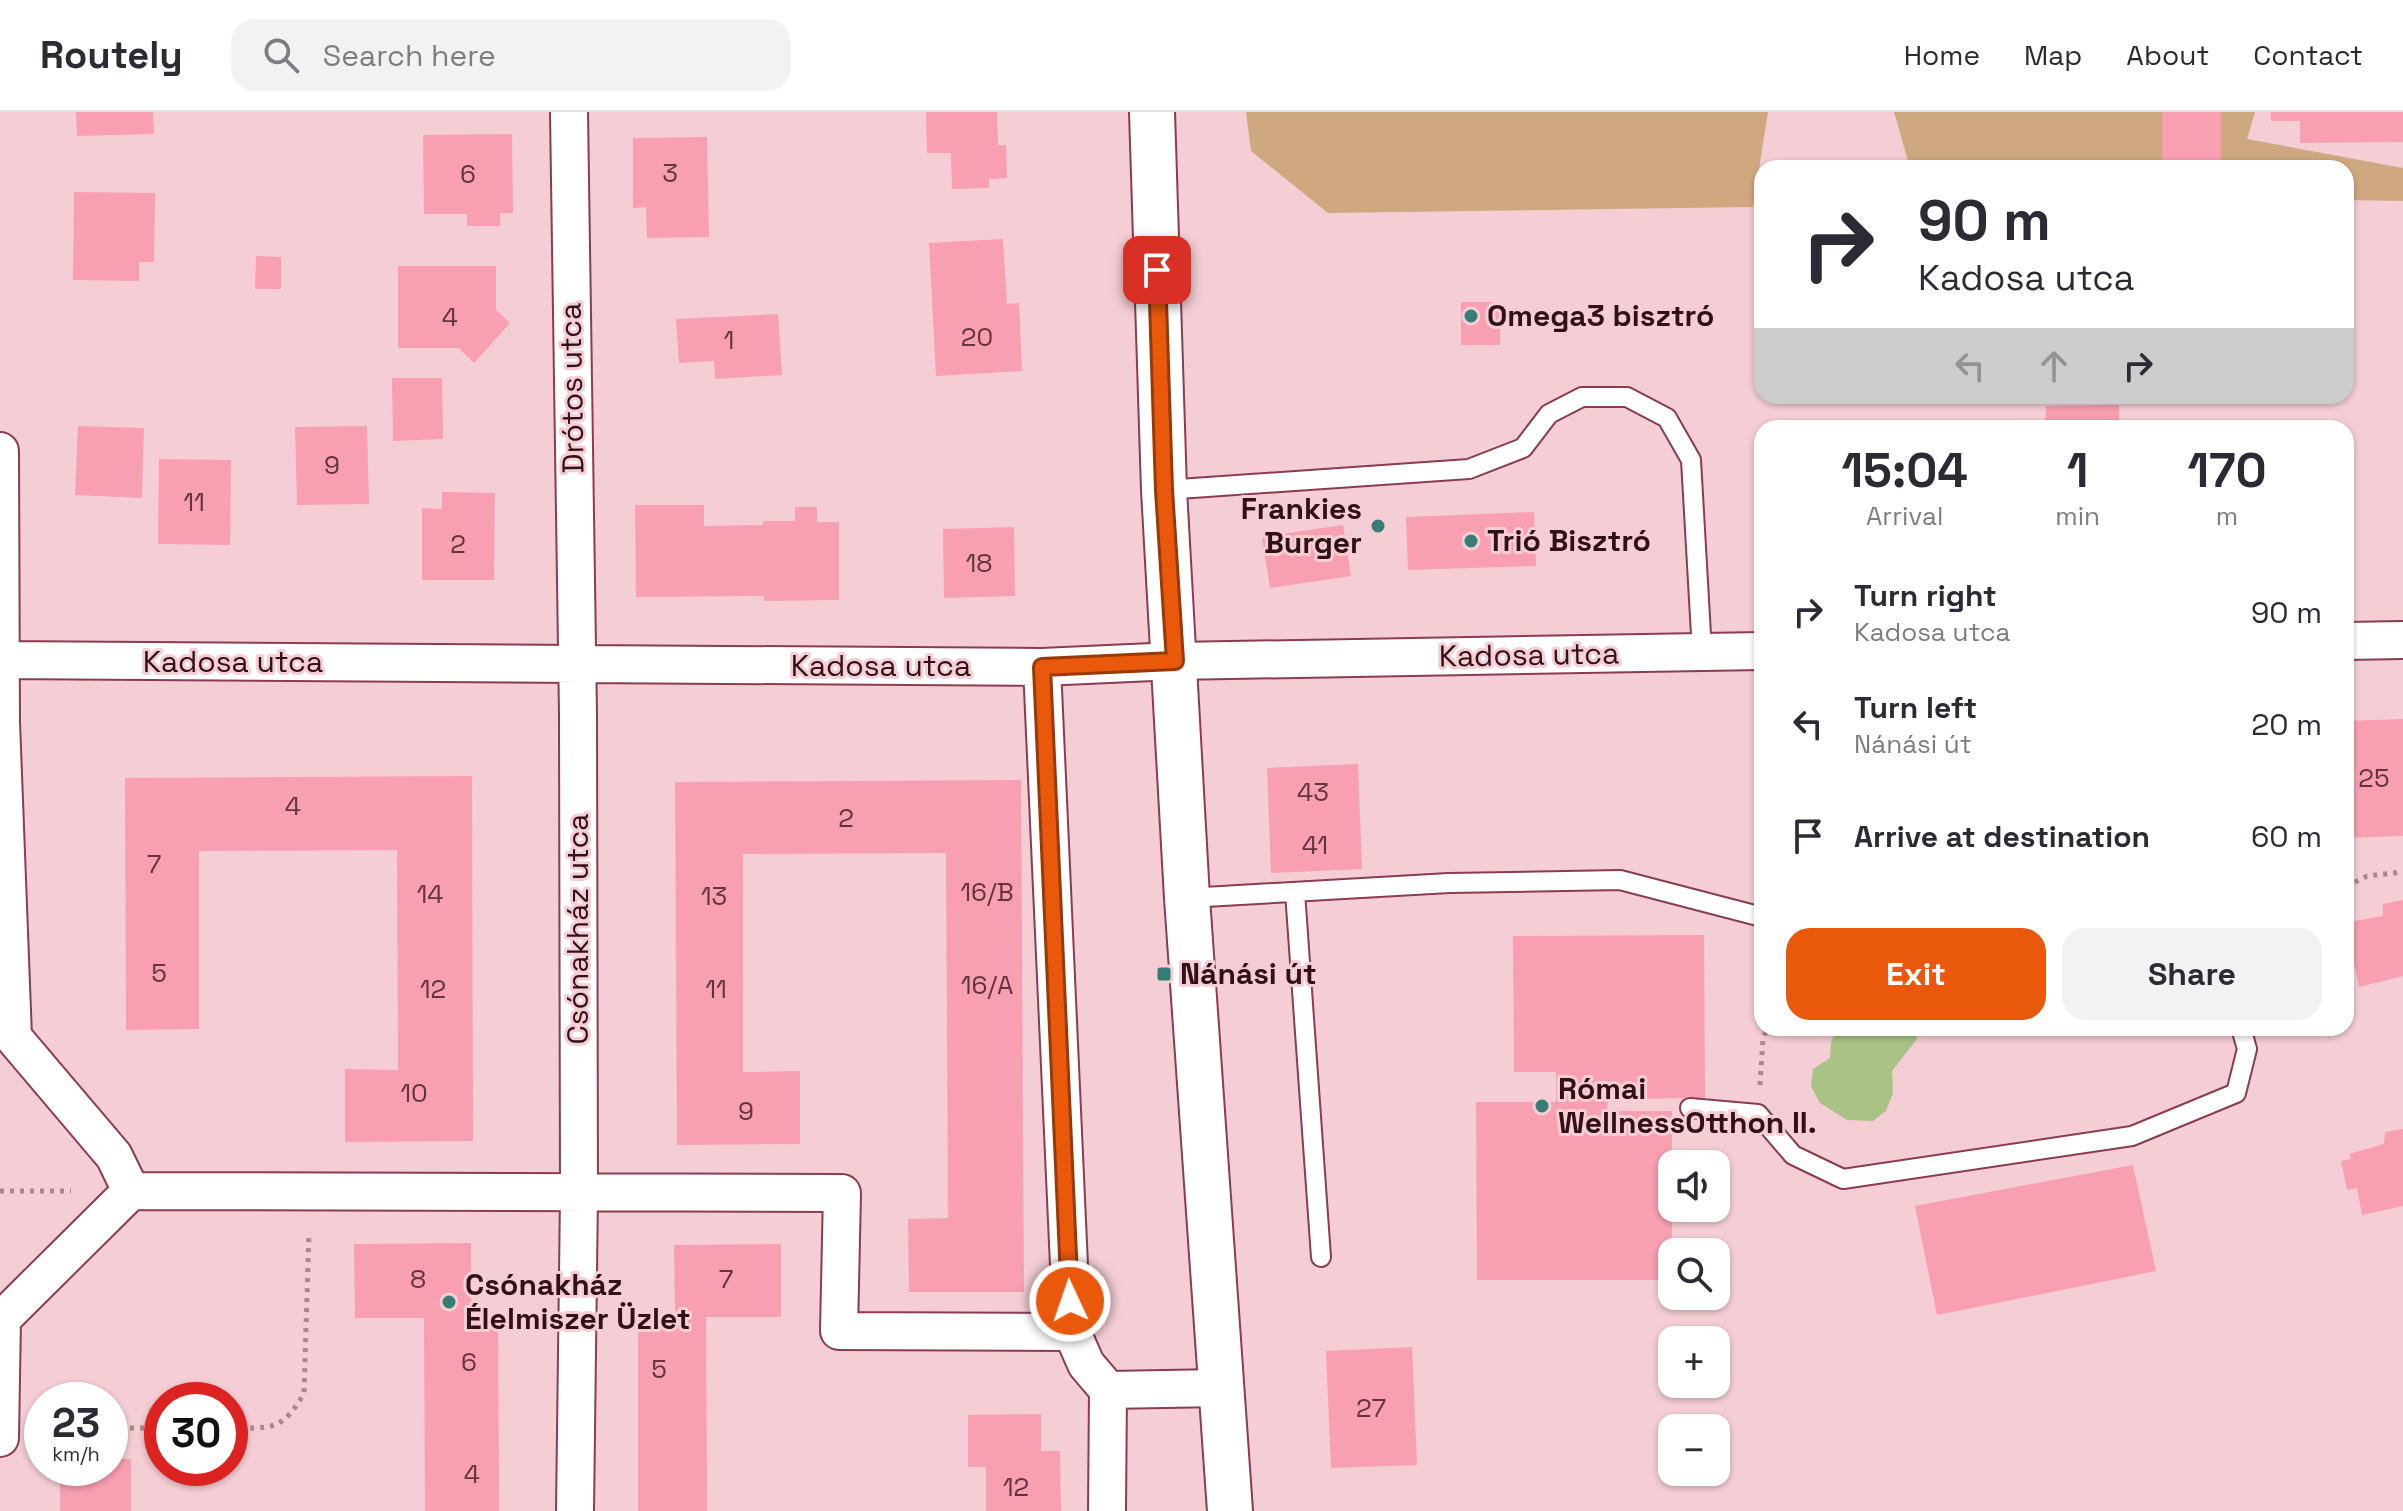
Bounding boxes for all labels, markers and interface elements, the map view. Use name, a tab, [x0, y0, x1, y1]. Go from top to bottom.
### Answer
search box	[231, 19, 791, 91]
text: Routely	[40, 31, 183, 79]
icon: search	[259, 33, 303, 77]
text: Search here	[323, 36, 496, 75]
text: Home	[1904, 37, 1980, 73]
text: Map	[2024, 37, 2082, 73]
text: About	[2126, 37, 2209, 73]
text: Contact	[2253, 37, 2363, 73]
house number: 3	[662, 156, 678, 190]
house number: 6	[460, 157, 476, 191]
text: 90 m	[1918, 185, 2051, 256]
icon: right	[1786, 192, 1890, 296]
pin	[1123, 236, 1191, 304]
icon: arrive	[1135, 248, 1179, 292]
text: Kadosa utca	[1918, 255, 2135, 301]
place label: Omega3 bisztró	[1487, 296, 1714, 335]
house number: 4	[442, 300, 458, 334]
street label: Drótos utca	[551, 302, 592, 474]
marker: Omega3 bisztró	[1462, 307, 1480, 325]
house number: 20	[961, 320, 993, 354]
house number: 1	[724, 323, 734, 357]
icon: left	[1948, 344, 1992, 388]
icon: ahead	[2032, 344, 2076, 388]
icon: right	[2116, 344, 2160, 388]
text: 15:04	[1841, 440, 1968, 501]
text: 1	[2067, 440, 2088, 501]
text: 170	[2187, 440, 2267, 501]
house number: 9	[324, 448, 340, 482]
house number: 11	[183, 485, 205, 519]
place label: Frankies Burger	[1241, 489, 1362, 562]
text: Arrival	[1866, 499, 1943, 533]
text: min	[2055, 499, 2100, 533]
text: m	[2216, 499, 2238, 533]
marker: Frankies Burger	[1369, 517, 1387, 535]
place label: Trió Bisztró	[1487, 521, 1651, 560]
house number: 2	[450, 527, 466, 561]
marker: Trió Bisztró	[1462, 532, 1480, 550]
house number: 18	[965, 546, 993, 580]
text: Turn right	[1854, 576, 1997, 615]
icon: right	[1786, 590, 1830, 634]
text: 90 m	[2251, 593, 2322, 632]
text: Kadosa utca	[1854, 615, 2010, 649]
street label: Kadosa utca	[1438, 633, 1620, 676]
street label: Kadosa utca	[143, 642, 323, 681]
street label: Kadosa utca	[791, 646, 971, 685]
text: Turn left	[1854, 688, 1977, 727]
icon: left	[1786, 702, 1830, 746]
text: 20 m	[2251, 705, 2322, 744]
text: Nánási út	[1854, 727, 1972, 761]
house number: 25	[2358, 761, 2390, 795]
house number: 43	[1297, 775, 1329, 809]
house number: 4	[285, 789, 301, 823]
house number: 2	[838, 801, 854, 835]
street label: Csónakház utca	[558, 813, 597, 1045]
icon: arrive	[1786, 814, 1830, 858]
text: Arrive at destination	[1854, 817, 2150, 856]
text: 60 m	[2251, 817, 2322, 856]
house number: 41	[1302, 828, 1328, 862]
house number: 7	[147, 847, 161, 881]
house number: 16/B	[960, 875, 1014, 909]
house number: 14	[416, 877, 444, 911]
house number: 13	[701, 879, 727, 913]
button: Exit	[1786, 928, 2046, 1020]
button: Share	[2062, 928, 2322, 1020]
place label: Nánási út	[1180, 954, 1317, 993]
house number: 5	[151, 956, 167, 990]
marker: Nánási út	[1155, 965, 1173, 983]
house number: 16/A	[961, 968, 1013, 1002]
house number: 12	[420, 972, 446, 1006]
house number: 11	[705, 972, 727, 1006]
place label: Római WellnessOtthon II.	[1558, 1069, 1817, 1142]
house number: 10	[400, 1076, 428, 1110]
house number: 9	[738, 1094, 754, 1128]
marker: Római WellnessOtthon II.	[1533, 1097, 1551, 1115]
map controls	[1658, 1150, 1730, 1486]
button: sound	[1658, 1150, 1730, 1222]
button: search	[1658, 1238, 1730, 1310]
position arrow	[1028, 1259, 1112, 1343]
house number: 8	[410, 1262, 426, 1296]
house number: 7	[719, 1262, 733, 1296]
place label: Csónakház Élelmiszer Üzlet	[465, 1265, 691, 1338]
marker: Csónakház Élelmiszer Üzlet	[440, 1293, 458, 1311]
button: +	[1658, 1326, 1730, 1398]
house number: 6	[461, 1345, 477, 1379]
house number: 5	[651, 1352, 667, 1386]
speed limit sign: 30	[144, 1382, 248, 1486]
house number: 27	[1356, 1391, 1386, 1425]
text: 23	[52, 1398, 100, 1449]
button: −	[1658, 1414, 1730, 1486]
text: km/h	[52, 1441, 100, 1467]
house number: 4	[464, 1457, 480, 1491]
house number: 12	[1003, 1470, 1029, 1504]

